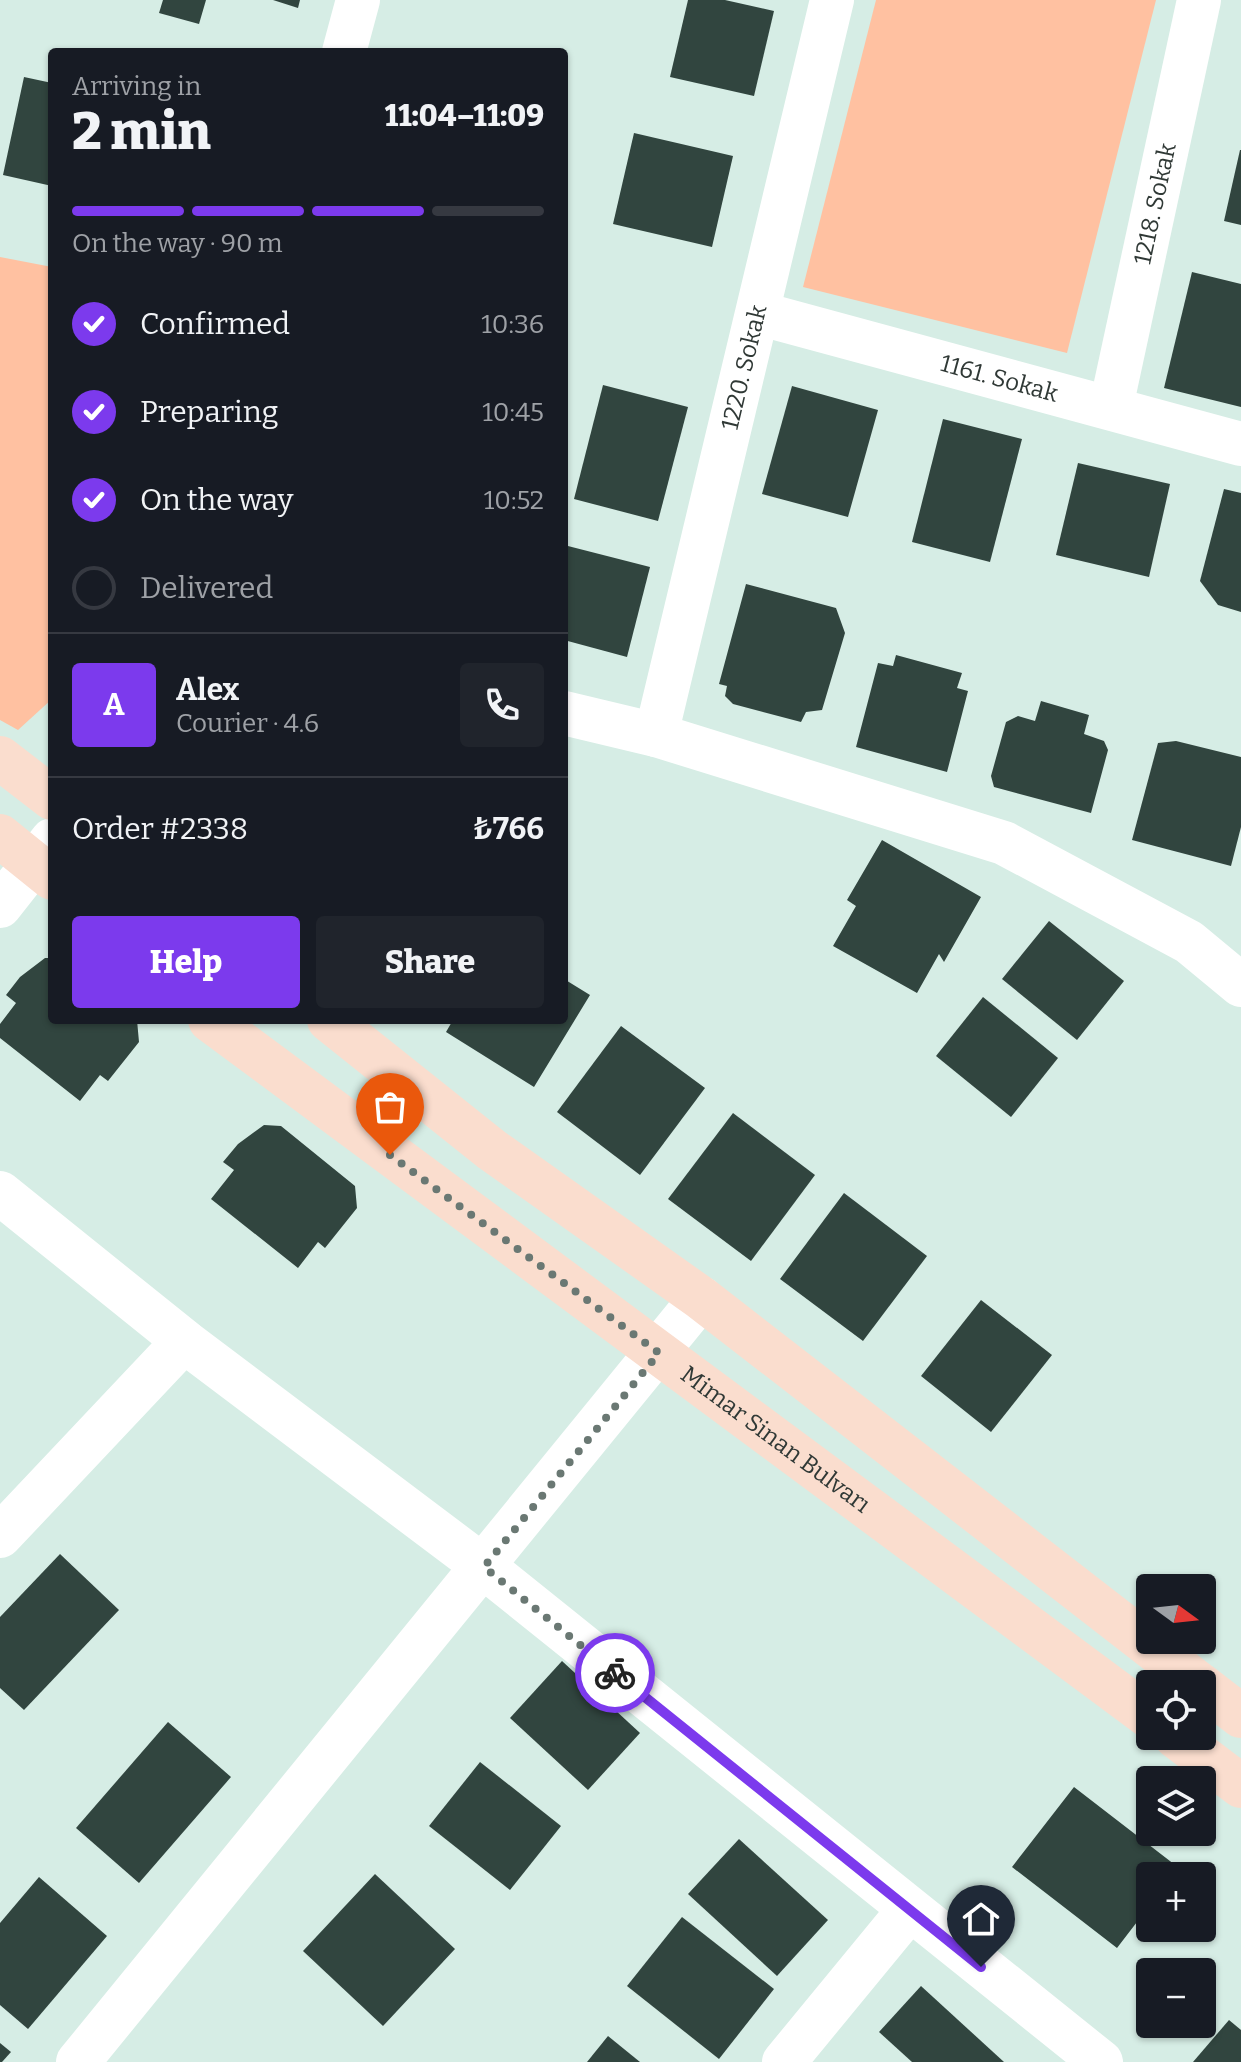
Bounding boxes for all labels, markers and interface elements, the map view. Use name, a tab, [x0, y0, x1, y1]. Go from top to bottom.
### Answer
text: Arriving in	[72, 71, 201, 102]
text: 11:04–11:09	[385, 98, 544, 134]
text: 2 min	[72, 100, 211, 163]
street label: 1218. Sokak	[1128, 140, 1182, 267]
text: On the way · 90 m	[72, 228, 283, 259]
icon: check	[72, 302, 116, 346]
street label: 1220. Sokak	[716, 302, 773, 433]
text: Confirmed	[140, 306, 290, 342]
text: 10:36	[481, 309, 544, 340]
street label: 1161. Sokak	[937, 349, 1062, 408]
icon: check	[72, 390, 116, 434]
text: Preparing	[140, 394, 278, 430]
text: 10:45	[482, 397, 544, 428]
icon: check	[72, 478, 116, 522]
text: On the way	[140, 482, 293, 518]
text: 10:52	[484, 485, 544, 516]
text: Delivered	[140, 570, 273, 606]
button: phone	[460, 663, 544, 747]
text: Alex	[176, 672, 239, 708]
text: A	[103, 687, 125, 723]
text: Courier · 4.6	[176, 708, 319, 739]
text: Order #2338	[72, 811, 248, 847]
text: ₺766	[473, 811, 544, 847]
button: Help	[72, 916, 300, 1008]
button: Share	[316, 916, 544, 1008]
pin	[356, 1073, 424, 1155]
icon: bag	[368, 1085, 412, 1129]
street label: Mimar Sinan Bulvarı	[675, 1360, 876, 1519]
north arrow	[1136, 1574, 1216, 1654]
map controls	[1136, 1574, 1216, 2038]
courier	[575, 1633, 655, 1713]
icon: bike	[593, 1651, 637, 1695]
button: locate	[1136, 1670, 1216, 1750]
button: layers	[1136, 1766, 1216, 1846]
button: +	[1136, 1862, 1216, 1942]
pin	[947, 1885, 1015, 1967]
icon: home	[959, 1897, 1003, 1941]
button: −	[1136, 1958, 1216, 2038]

